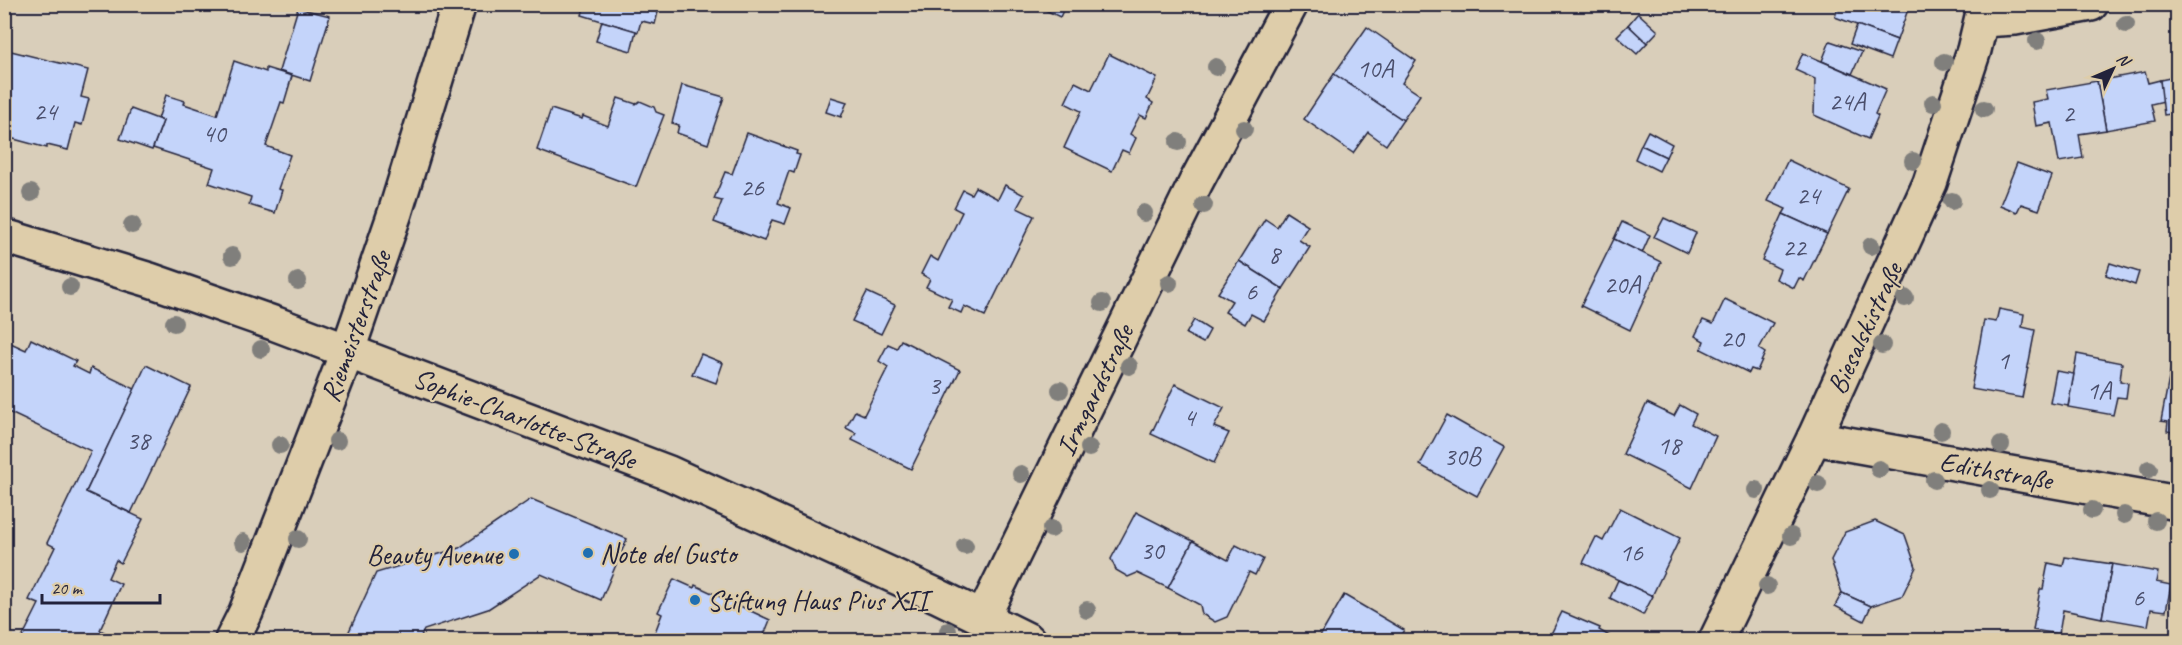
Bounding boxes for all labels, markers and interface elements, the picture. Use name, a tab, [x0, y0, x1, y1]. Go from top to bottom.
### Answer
north arrow	[2083, 39, 2143, 99]
text: N	[2112, 49, 2136, 72]
house number: 10A	[1357, 52, 1395, 85]
house number: 24A	[1829, 85, 1867, 118]
house number: 24	[33, 95, 59, 128]
house number: 2	[2062, 97, 2076, 130]
house number: 40	[202, 117, 228, 150]
house number: 26	[740, 171, 765, 204]
house number: 24	[1796, 179, 1822, 212]
house number: 22	[1782, 231, 1808, 264]
house number: 8	[1268, 238, 1282, 271]
street label: Riemeisterstraße	[312, 244, 400, 406]
street label: Biesalskistraße	[1819, 255, 1911, 399]
house number: 20A	[1604, 268, 1642, 301]
house number: 6	[1245, 275, 1258, 308]
street label: Irmgardstraße	[1048, 317, 1142, 462]
house number: 20	[1720, 322, 1746, 355]
house number: 1	[1997, 344, 2010, 377]
street label: Sophie-Charlotte-Straße	[408, 360, 643, 478]
house number: 3	[928, 369, 942, 402]
house number: 1A	[2087, 374, 2113, 407]
house number: 4	[1183, 401, 1197, 434]
house number: 38	[126, 424, 152, 457]
house number: 18	[1657, 429, 1683, 462]
house number: 30B	[1444, 440, 1482, 473]
street label: Edithstraße	[1937, 443, 2057, 498]
house number: 30	[1140, 534, 1166, 567]
place label: Note del Gusto	[600, 536, 739, 571]
house number: 16	[1619, 536, 1644, 569]
place label: Beauty Avenue	[367, 537, 504, 572]
marker: Note del Gusto	[581, 546, 595, 560]
marker: Beauty Avenue	[507, 547, 521, 561]
scale bar	[42, 567, 160, 605]
text: 20 m	[51, 577, 84, 599]
house number: 6	[2132, 581, 2145, 614]
place label: Stiftung Haus Pius XII	[707, 583, 934, 618]
marker: Stiftung Haus Pius XII	[688, 593, 702, 607]

